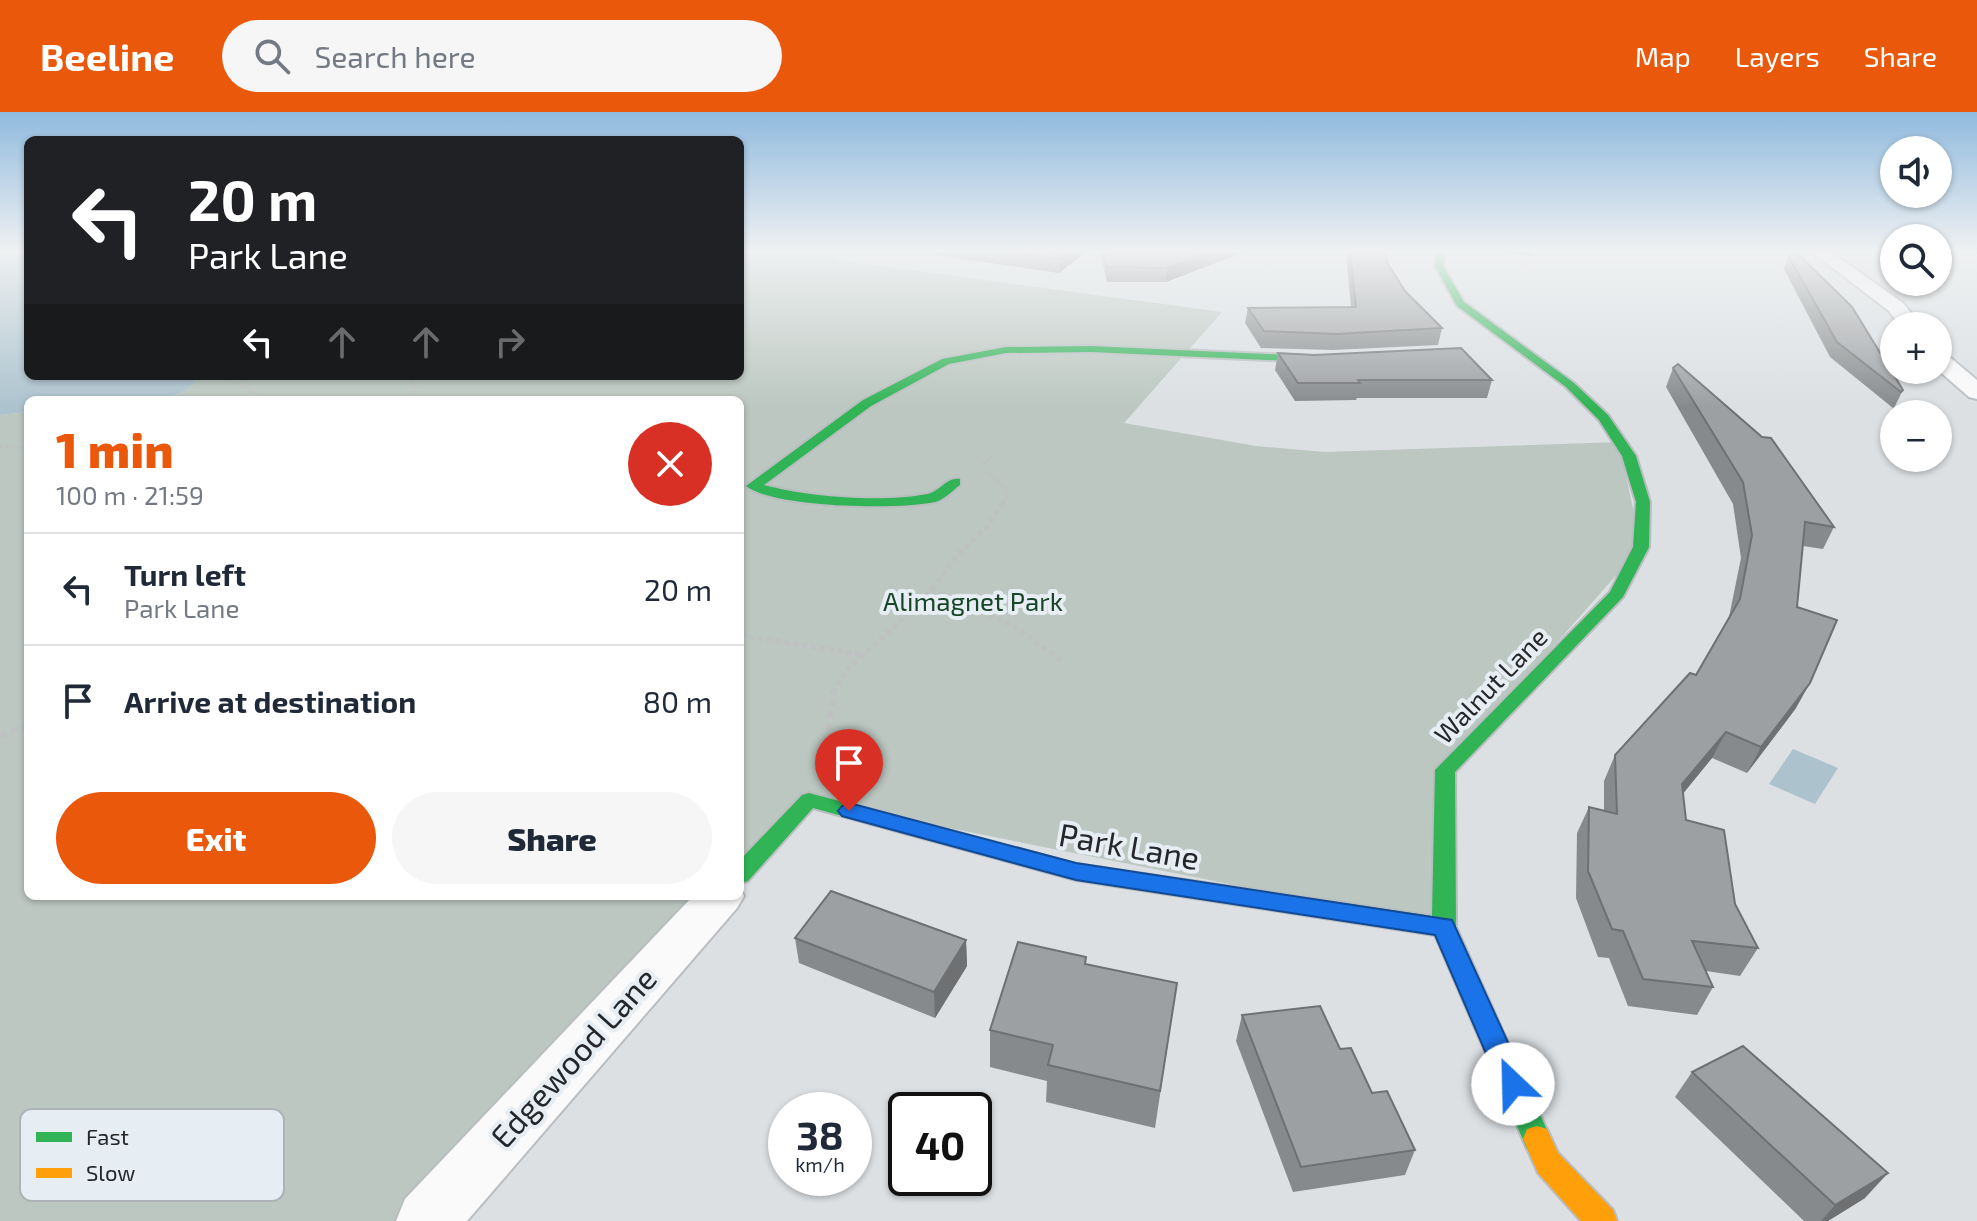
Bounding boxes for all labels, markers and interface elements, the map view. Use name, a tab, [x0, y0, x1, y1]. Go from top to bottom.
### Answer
search box	[222, 20, 782, 92]
text: Beeline	[40, 33, 174, 79]
icon: search	[250, 34, 294, 78]
text: Search here	[314, 38, 476, 74]
text: Map	[1635, 39, 1691, 73]
text: Layers	[1735, 39, 1820, 73]
text: Share	[1864, 39, 1937, 73]
map controls	[1880, 136, 1952, 472]
button: sound	[1880, 136, 1952, 208]
text: 20 m	[188, 165, 317, 232]
icon: left	[56, 168, 160, 272]
button: search	[1880, 224, 1952, 296]
text: Park Lane	[188, 233, 348, 276]
button: +	[1880, 312, 1952, 384]
icon: left	[236, 320, 280, 364]
icon: ahead	[320, 320, 364, 364]
icon: ahead	[404, 320, 448, 364]
icon: right	[488, 320, 532, 364]
button: −	[1880, 400, 1952, 472]
text: 1 min	[56, 420, 174, 478]
button: close	[628, 422, 712, 506]
text: 100 m · 21:59	[56, 479, 204, 510]
text: Turn left	[124, 556, 246, 592]
icon: left	[56, 567, 100, 611]
text: 20 m	[644, 571, 712, 607]
park label: Alimagnet Park	[883, 585, 1063, 616]
text: Park Lane	[124, 592, 239, 623]
street label: Walnut Lane	[1427, 621, 1553, 749]
icon: arrive	[56, 679, 100, 723]
text: Arrive at destination	[124, 683, 416, 719]
text: 80 m	[643, 683, 712, 719]
pin	[815, 729, 883, 811]
icon: arrive	[827, 741, 871, 785]
button: Exit	[56, 792, 376, 884]
button: Share	[392, 792, 712, 884]
street label: Park Lane	[1056, 814, 1203, 876]
street label: Edgewood Lane	[482, 959, 663, 1154]
position arrow	[1471, 1042, 1555, 1126]
speed limit sign: 40	[888, 1092, 992, 1196]
legend	[20, 1109, 284, 1201]
text: 38	[796, 1110, 844, 1158]
text: Fast	[86, 1123, 129, 1149]
text: km/h	[795, 1152, 845, 1176]
text: Slow	[86, 1159, 135, 1185]

